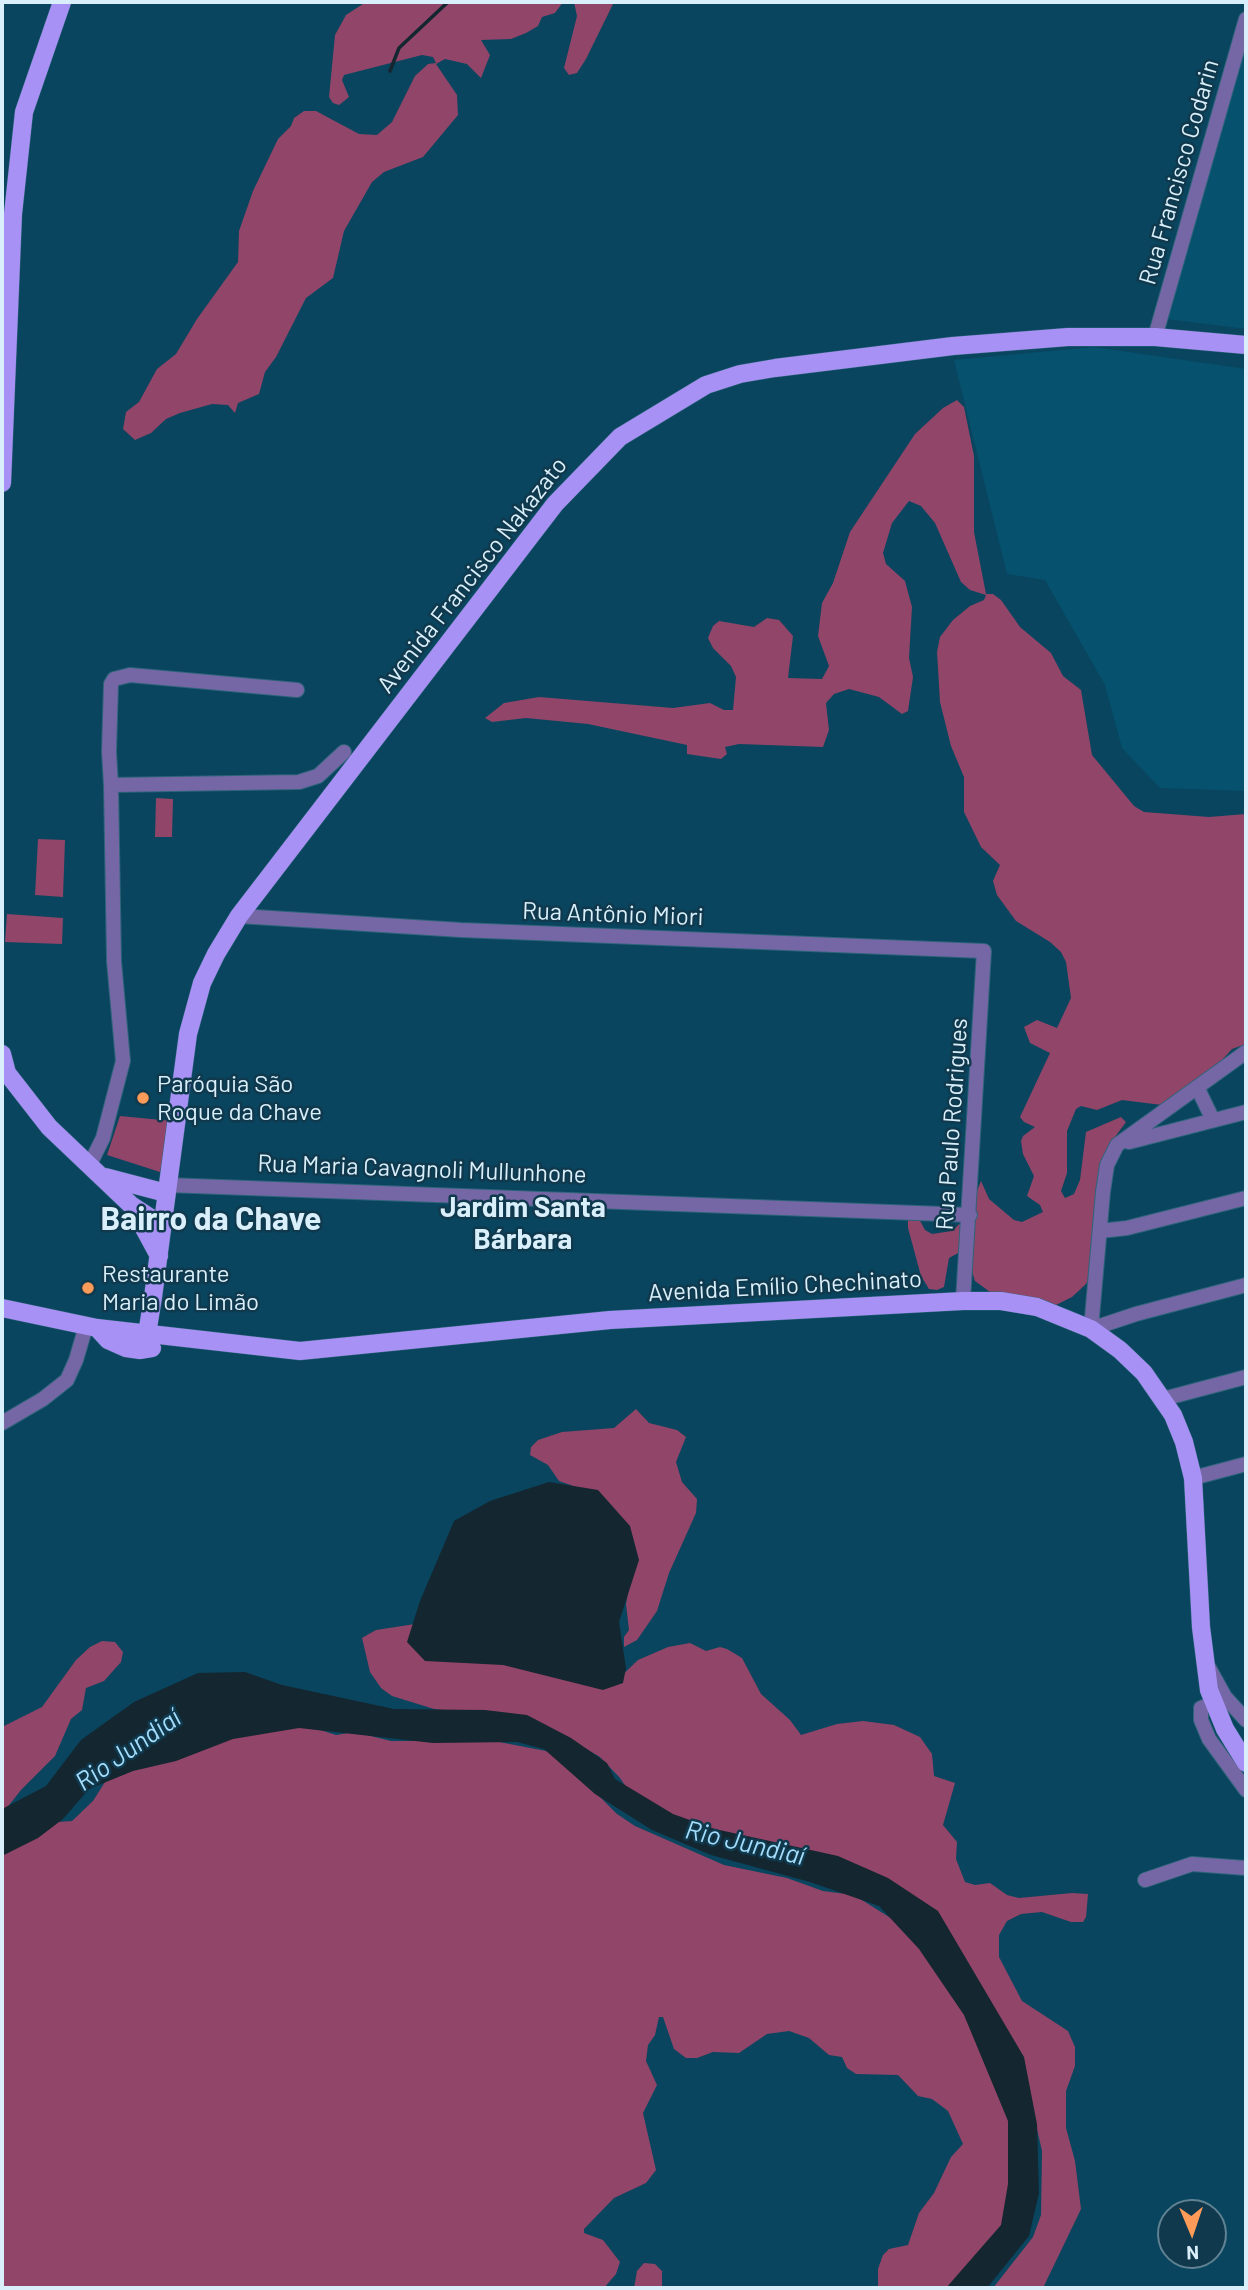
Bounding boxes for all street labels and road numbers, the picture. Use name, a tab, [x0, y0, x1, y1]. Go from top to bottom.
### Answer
street label: Rua Francisco Codarin	[1133, 56, 1225, 288]
street label: Avenida Francisco Nakazato	[371, 451, 573, 699]
street label: Rua Antônio Miori	[522, 896, 704, 932]
street label: Rua Paulo Rodrigues	[930, 1017, 974, 1231]
street label: Rua Maria Cavagnoli Mullunhone	[257, 1149, 587, 1189]
street label: Avenida Emílio Chechinato	[647, 1264, 923, 1308]

